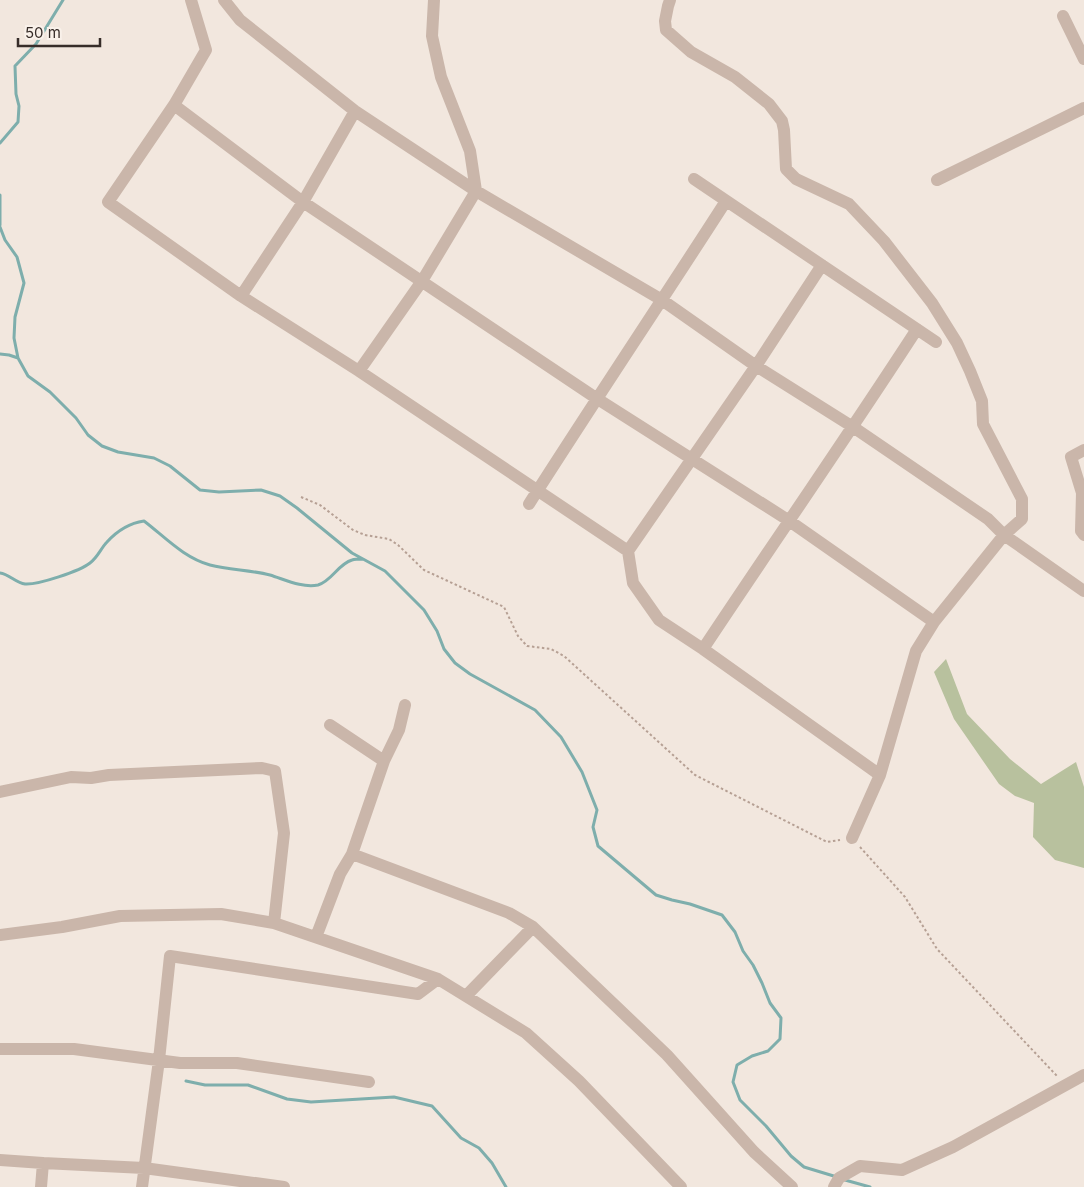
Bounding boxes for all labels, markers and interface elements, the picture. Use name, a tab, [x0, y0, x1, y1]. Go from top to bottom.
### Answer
scale bar	[18, 15, 100, 47]
text: 50 m	[25, 23, 61, 42]

